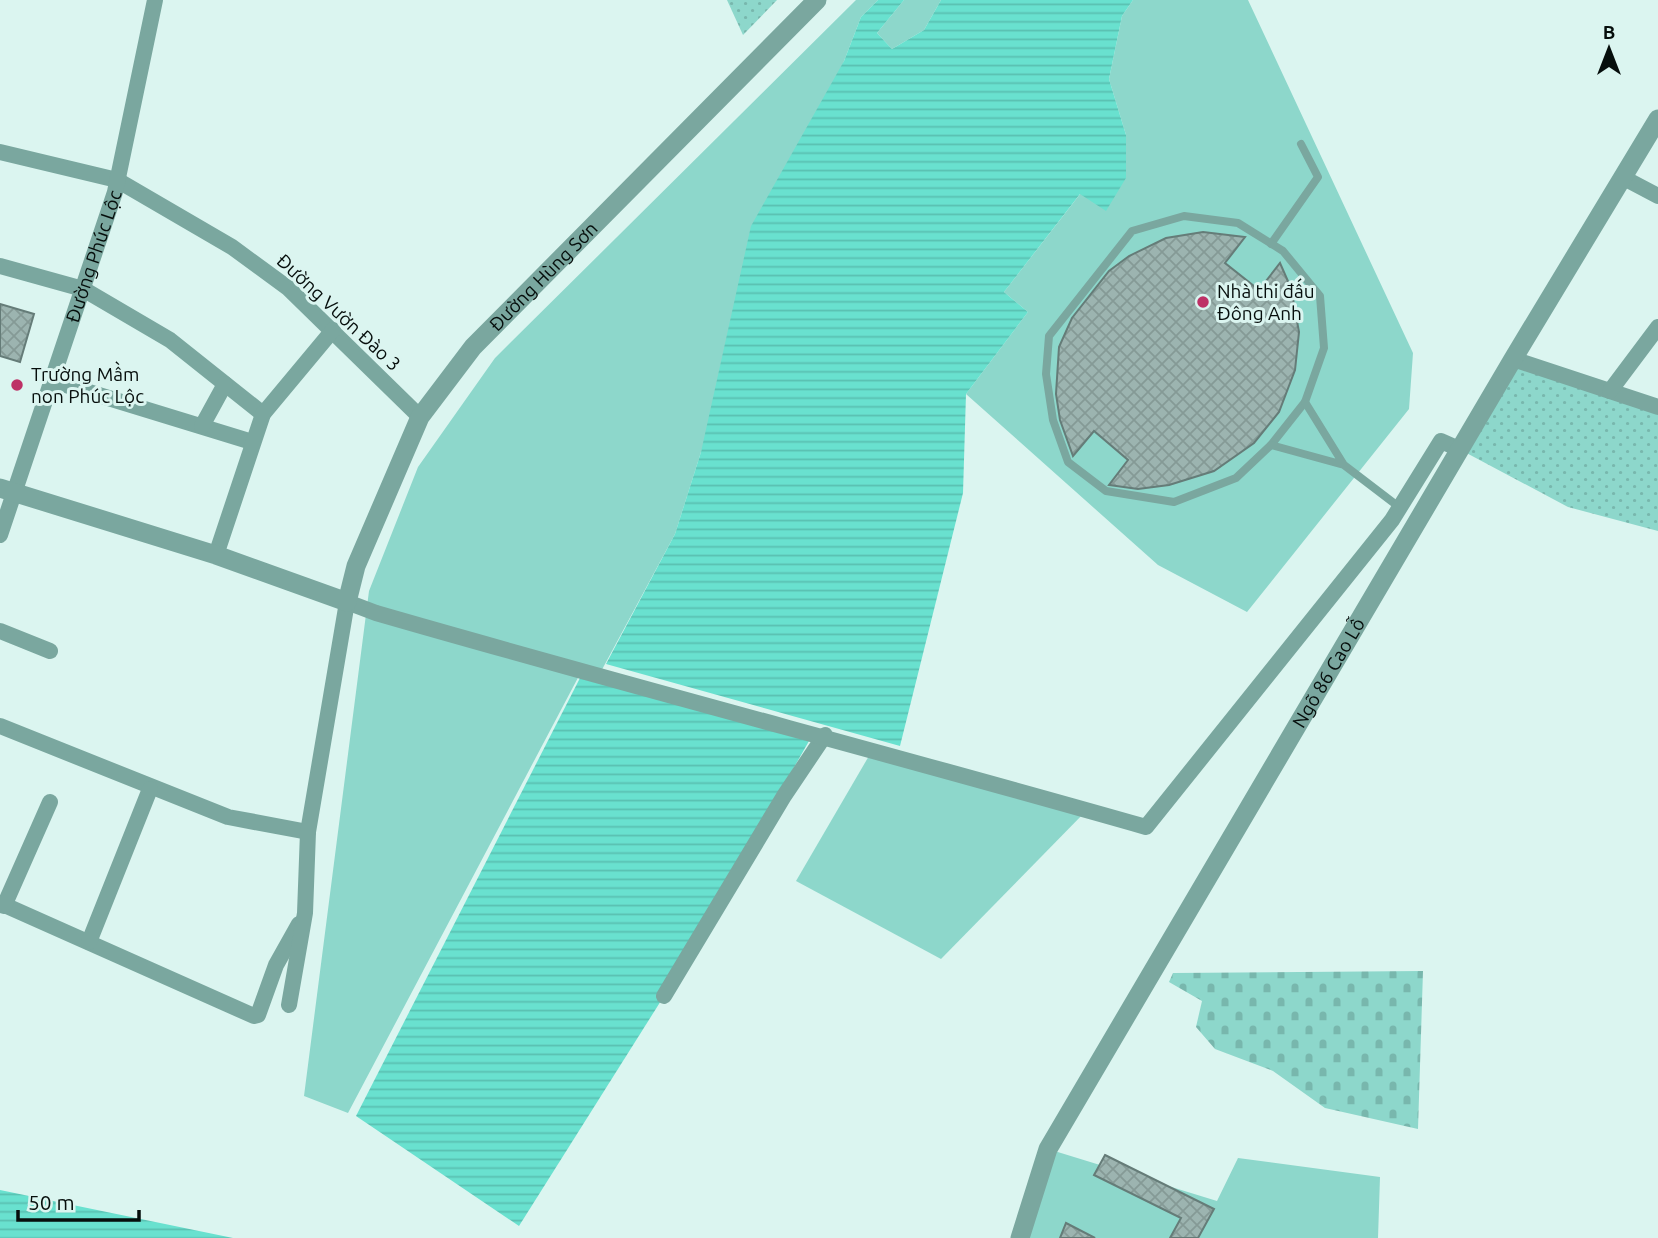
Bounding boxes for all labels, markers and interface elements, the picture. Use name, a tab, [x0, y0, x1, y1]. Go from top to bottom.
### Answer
north arrow	[1574, 14, 1644, 84]
text: B	[1603, 21, 1615, 43]
street label: Đường Phúc Lộc	[61, 187, 126, 325]
street label: Đường Hùng Sơn	[484, 217, 602, 335]
street label: Đường Vườn Đào 3	[273, 249, 405, 375]
place label: Nhà thi đấu Đông Anh	[1217, 278, 1315, 324]
marker: Nhà thi đấu Đông Anh	[1195, 294, 1211, 310]
place label: Trường Mầm non Phúc Lộc	[31, 361, 144, 407]
marker: Trường Mầm non Phúc Lộc	[9, 377, 25, 393]
street label: Ngõ 86 Cao Lỗ	[1288, 613, 1369, 731]
scale bar	[18, 1178, 138, 1222]
text: 50 m	[28, 1190, 75, 1214]

